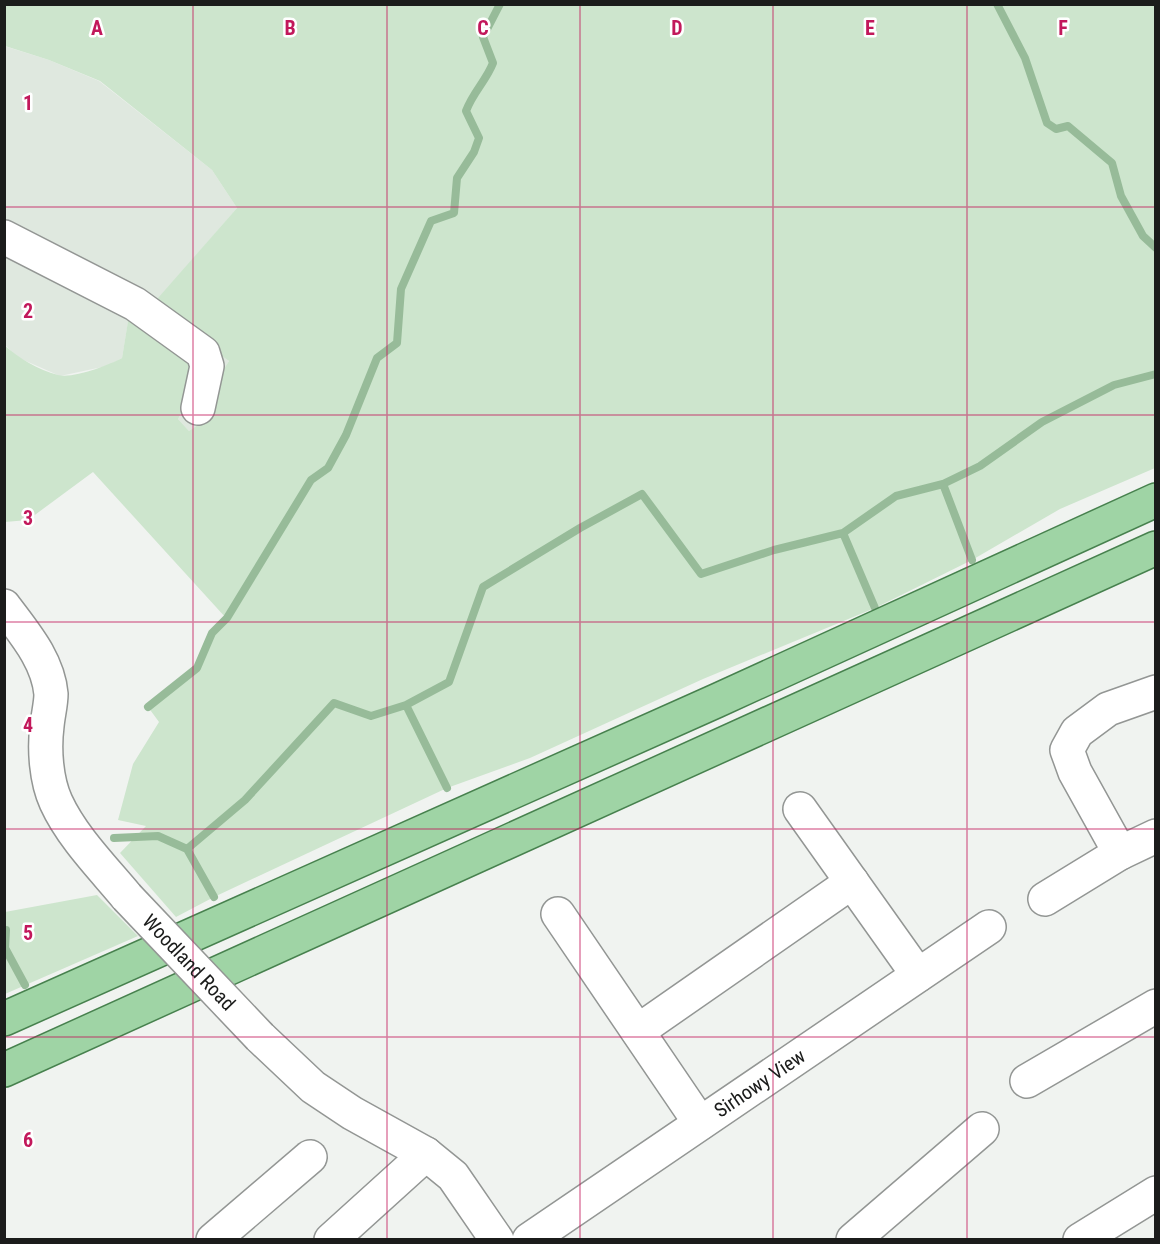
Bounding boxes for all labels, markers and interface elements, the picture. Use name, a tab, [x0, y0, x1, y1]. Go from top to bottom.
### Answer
text: A	[91, 16, 103, 40]
text: B	[284, 16, 296, 40]
text: C	[477, 16, 489, 40]
text: D	[671, 16, 683, 40]
text: E	[865, 16, 875, 40]
text: F	[1058, 16, 1068, 40]
text: 1	[23, 91, 33, 115]
text: 2	[23, 299, 33, 323]
text: 3	[23, 506, 33, 530]
text: 4	[23, 713, 33, 737]
street label: Woodland Road	[138, 909, 240, 1015]
text: 5	[23, 921, 33, 945]
street label: Sirhowy View	[710, 1044, 810, 1122]
text: 6	[23, 1128, 33, 1152]

